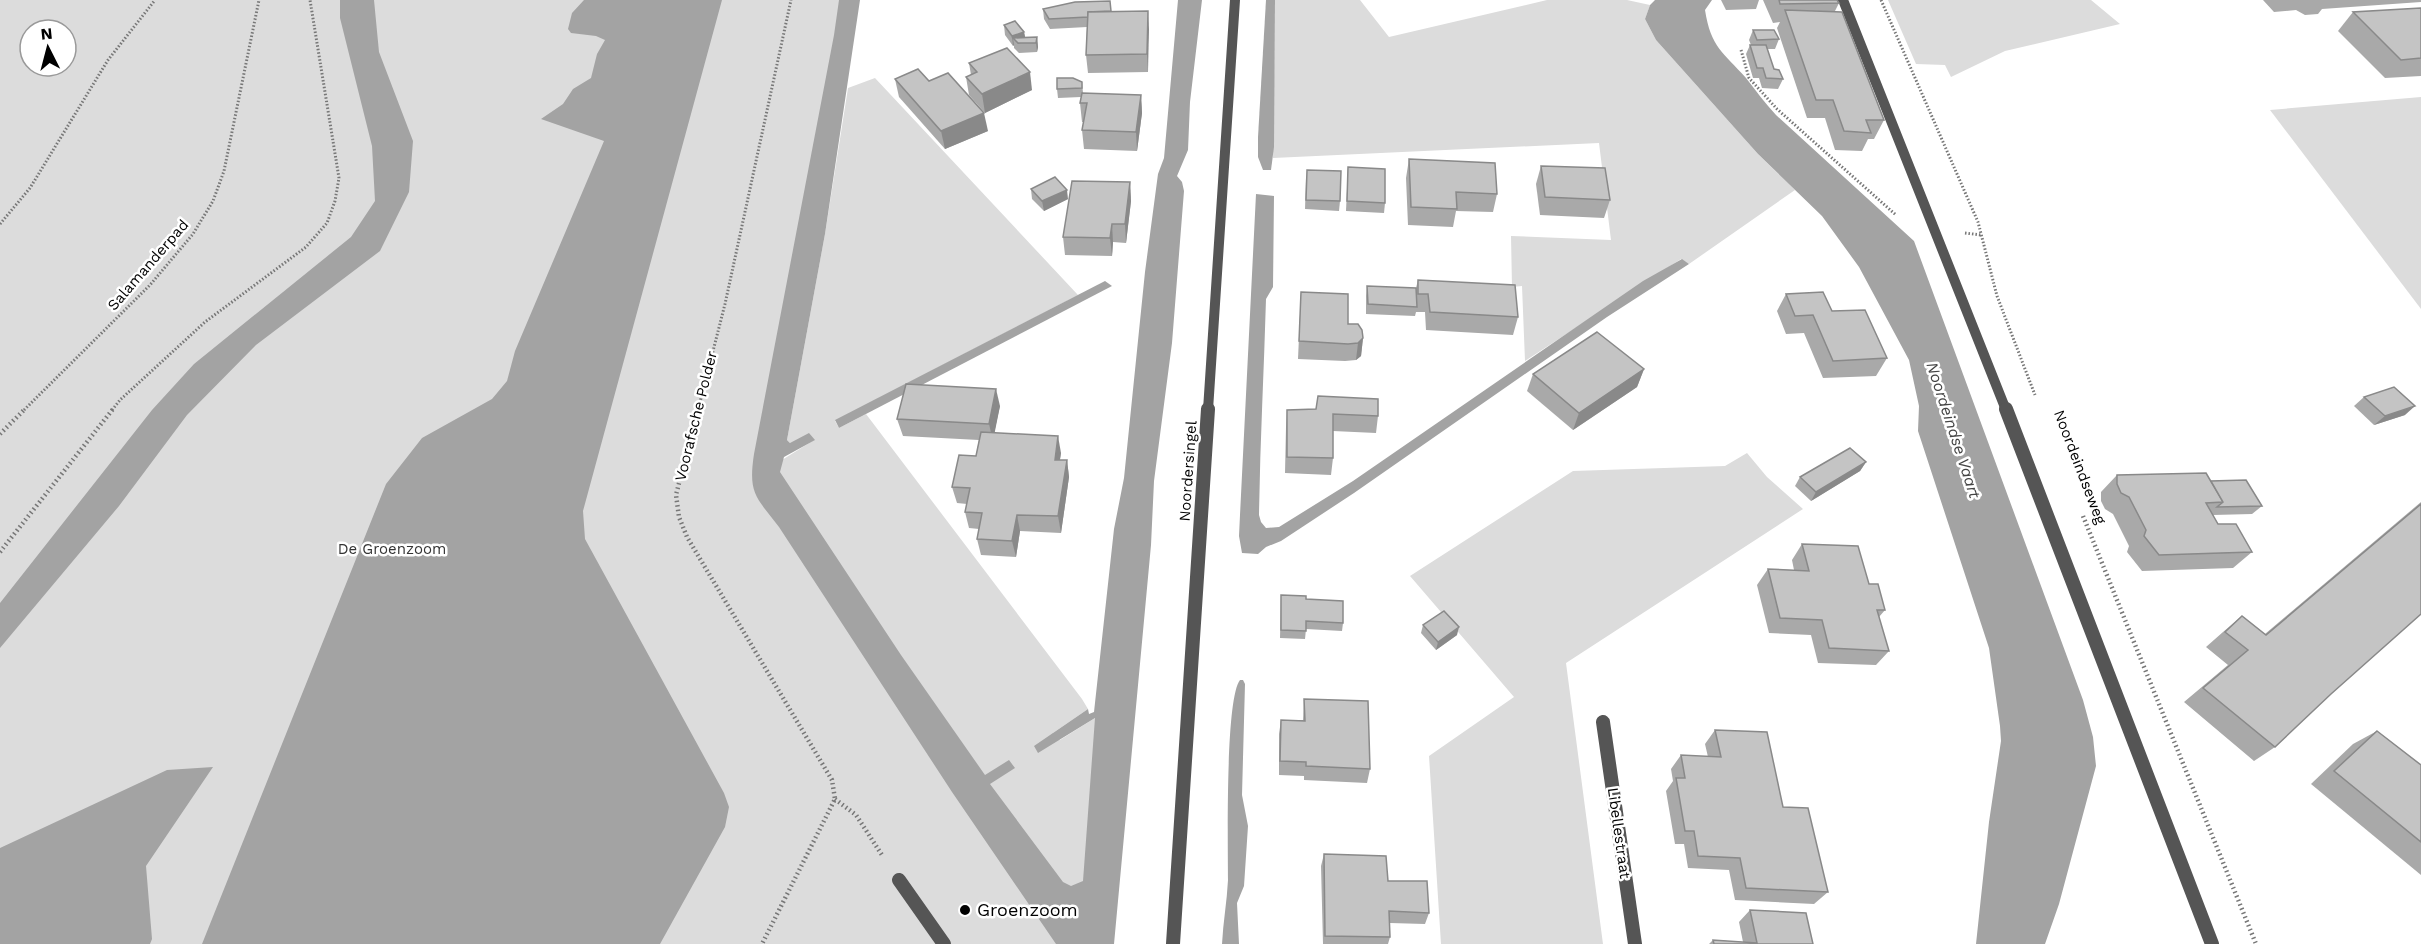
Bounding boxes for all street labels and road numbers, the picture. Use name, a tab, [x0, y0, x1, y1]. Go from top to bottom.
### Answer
street label: Salamanderpad	[104, 216, 192, 314]
street label: Voorafsche Polder	[671, 349, 721, 483]
street label: Noordeindseweg	[2050, 407, 2110, 527]
street label: Noordersingel	[1175, 420, 1201, 522]
street label: Libellestraat	[1604, 786, 1634, 880]

